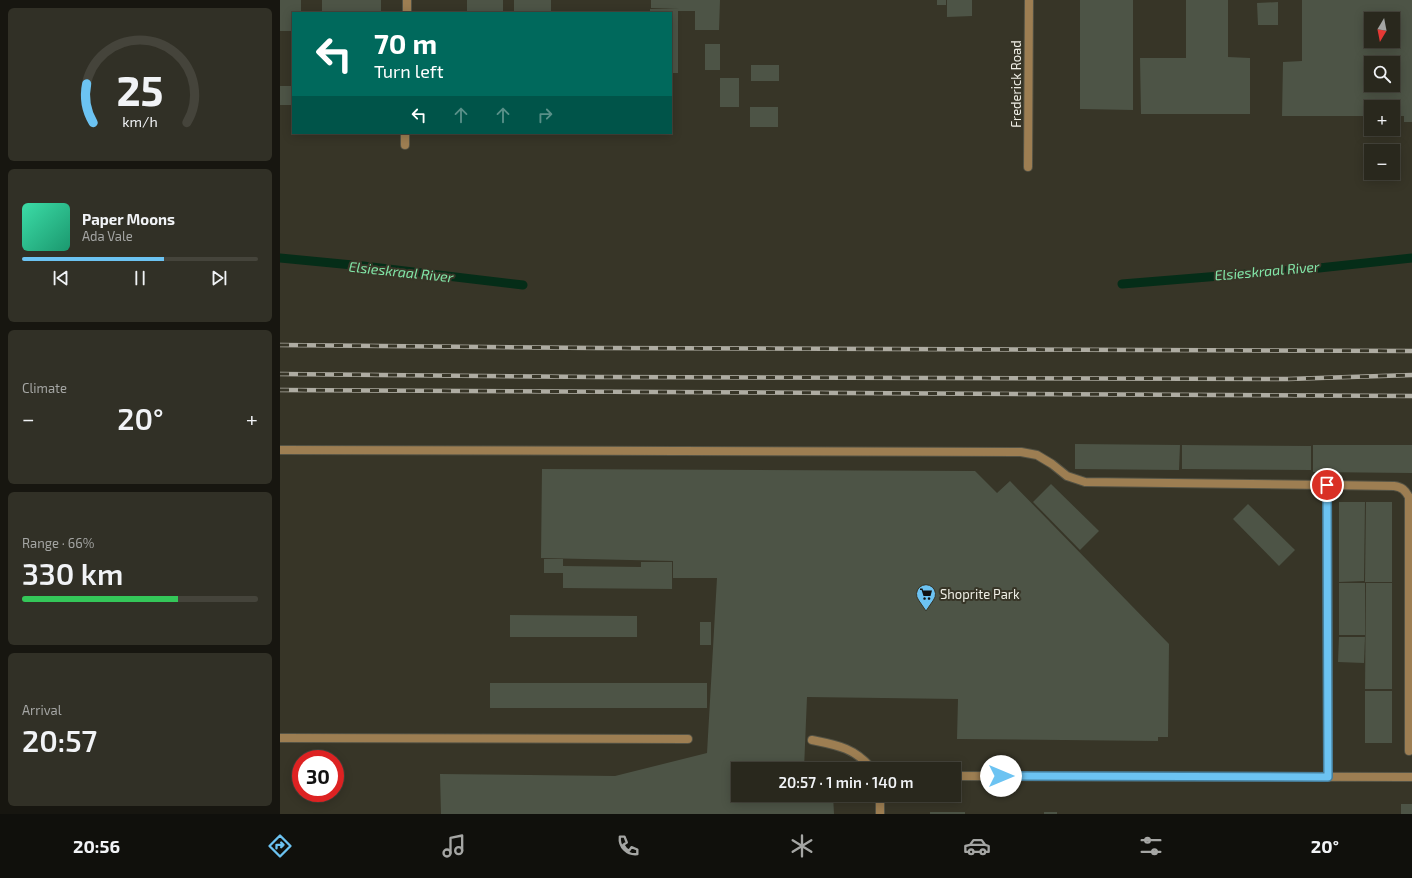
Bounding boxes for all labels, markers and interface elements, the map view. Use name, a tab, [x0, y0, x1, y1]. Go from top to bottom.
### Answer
north arrow	[1364, 12, 1400, 48]
map controls	[1364, 12, 1400, 180]
text: 70 m	[374, 26, 437, 60]
icon: left	[308, 28, 360, 80]
street label: Frederick Road	[1008, 40, 1024, 128]
button: search	[1364, 56, 1400, 92]
text: Turn left	[374, 60, 444, 82]
text: 25	[116, 63, 164, 113]
button: +	[1364, 100, 1400, 136]
icon: left	[408, 104, 430, 126]
icon: ahead	[450, 104, 472, 126]
icon: ahead	[492, 104, 514, 126]
icon: right	[534, 104, 556, 126]
text: km/h	[122, 112, 158, 129]
button: −	[1364, 144, 1400, 180]
text: Paper Moons	[82, 210, 175, 228]
text: Ada Vale	[82, 228, 133, 244]
water label: Elsieskraal River	[1214, 257, 1321, 284]
water label: Elsieskraal River	[348, 258, 455, 286]
icon: previous	[50, 267, 72, 289]
icon: pause	[129, 267, 151, 289]
icon: next	[208, 267, 230, 289]
text: Climate	[22, 380, 67, 396]
text: 20°	[117, 400, 164, 436]
text: −	[22, 405, 35, 431]
text: +	[246, 405, 258, 431]
pin	[1310, 468, 1344, 502]
icon: arrive	[1316, 474, 1338, 496]
text: Range · 66%	[22, 535, 94, 551]
text: 330 km	[22, 555, 123, 591]
supermarket icon: Shoprite Park	[915, 583, 937, 611]
place label: Shoprite Park	[940, 586, 1020, 602]
text: Arrival	[22, 702, 62, 718]
text: 20:57	[22, 722, 97, 758]
speed limit sign: 30	[292, 750, 344, 802]
position arrow	[980, 755, 1022, 797]
text: 20:57 · 1 min · 140 m	[778, 773, 914, 791]
icon: directions	[266, 832, 294, 860]
icon: music	[440, 832, 468, 860]
icon: phone	[614, 832, 642, 860]
icon: climate	[788, 832, 816, 860]
icon: car	[963, 832, 991, 860]
icon: filters	[1137, 832, 1165, 860]
text: 20:56	[73, 835, 120, 857]
text: 20°	[1311, 835, 1339, 857]

